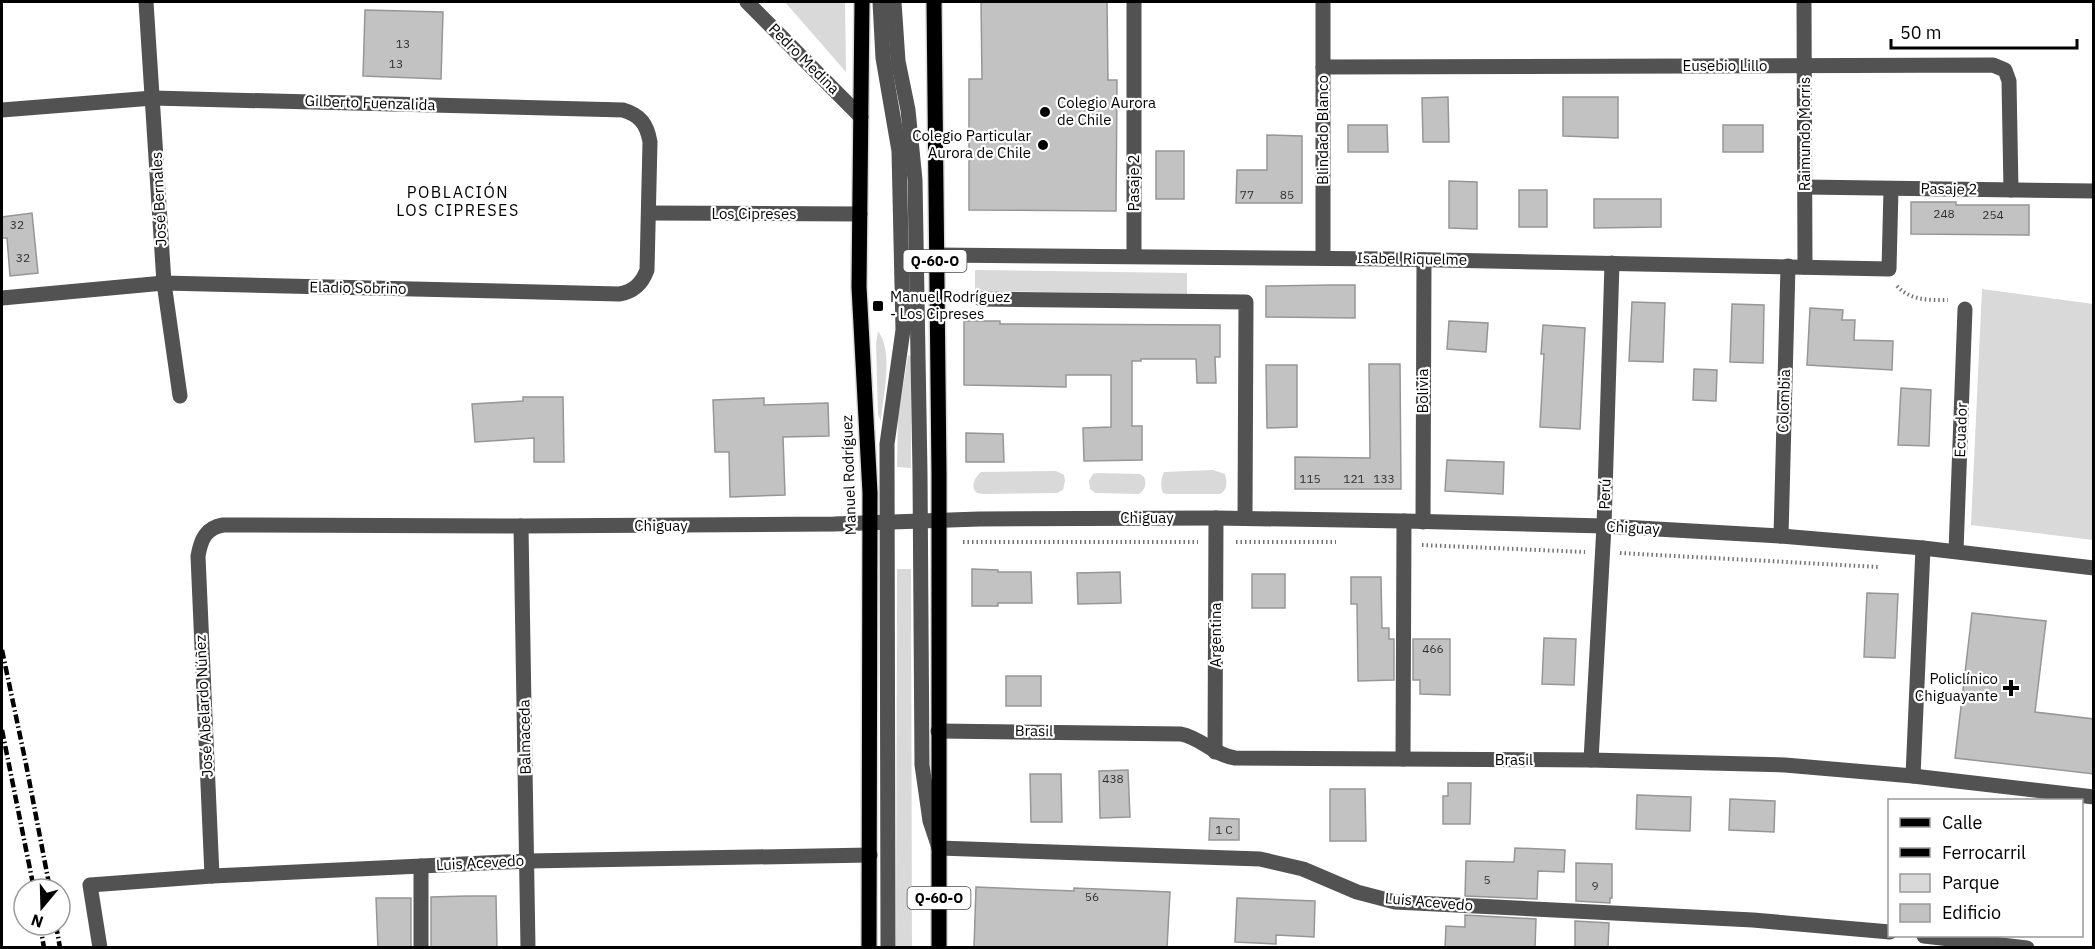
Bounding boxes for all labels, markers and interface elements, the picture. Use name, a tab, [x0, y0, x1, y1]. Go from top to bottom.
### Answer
scale bar	[1891, 12, 2077, 50]
street label: Pedro Medina	[765, 19, 844, 98]
text: 50 m	[1900, 21, 1942, 44]
house number: 13	[396, 36, 410, 51]
house number: 13	[389, 56, 403, 71]
street label: Eusebio Lillo	[1683, 56, 1767, 75]
street label: Blindado Blanco	[1313, 75, 1332, 185]
street label: Raimundo Morris	[1795, 77, 1814, 191]
street label: Gilberto Fuenzalida	[304, 91, 436, 114]
place label: Colegio Aurora de Chile	[1057, 93, 1156, 129]
marker: Colegio Aurora de Chile	[1038, 105, 1052, 119]
place label: Colegio Particular Aurora de Chile	[912, 126, 1031, 162]
marker: Colegio Particular Aurora de Chile	[1036, 138, 1050, 152]
street label: José Bernales	[147, 151, 170, 247]
street label: Pasaje 2	[1124, 155, 1143, 211]
street label: Pasaje 2	[1920, 179, 1978, 198]
district label: POBLACIÓN LOS CIPRESES	[396, 181, 520, 220]
house number: 77	[1240, 187, 1254, 202]
house number: 85	[1280, 187, 1294, 202]
street label: Los Cipreses	[712, 204, 796, 223]
house number: 248	[1933, 206, 1955, 221]
house number: 254	[1982, 207, 2004, 222]
house number: 32	[10, 217, 24, 232]
street label: Isabel Riquelme	[1357, 248, 1467, 269]
house number: 32	[16, 250, 30, 265]
road number: Q-60-O	[904, 250, 966, 272]
street label: Eladio Sobrino	[309, 277, 407, 298]
place label: Manuel Rodríguez - Los Cipreses	[890, 287, 1010, 323]
marker: Manuel Rodríguez - Los Cipreses	[871, 299, 885, 313]
street label: Bolivia	[1413, 368, 1432, 414]
street label: Colombia	[1773, 369, 1794, 433]
street label: Ecuador	[1950, 402, 1971, 458]
street label: Manuel Rodríguez	[837, 415, 860, 535]
house number: 115	[1299, 471, 1321, 486]
house number: 121	[1343, 471, 1365, 486]
house number: 133	[1373, 471, 1395, 486]
street label: Perú	[1594, 478, 1615, 510]
street label: Chiguay	[1120, 508, 1174, 527]
street label: Chiguay	[634, 516, 688, 535]
street label: Chiguay	[1606, 517, 1661, 538]
street label: Argentina	[1206, 603, 1225, 667]
street label: José Abelardo Núñez	[190, 634, 217, 778]
house number: 466	[1422, 641, 1444, 656]
place label: Policlínico Chiguayante	[1915, 669, 1998, 705]
marker: Policlínico Chiguayante	[2002, 679, 2020, 697]
street label: Balmaceda	[514, 699, 535, 775]
street label: Brasil	[1015, 721, 1053, 740]
street label: Brasil	[1495, 750, 1533, 769]
house number: 438	[1102, 771, 1124, 786]
legend	[1888, 799, 2083, 937]
text: Calle	[1942, 811, 1982, 834]
house number: 1 C	[1215, 822, 1233, 837]
text: Ferrocarril	[1942, 841, 2026, 864]
street label: Luis Acevedo	[435, 851, 525, 874]
text: Parque	[1942, 871, 2000, 894]
house number: 5	[1483, 872, 1491, 887]
north arrow	[12, 877, 72, 937]
house number: 9	[1591, 878, 1599, 893]
road number: Q-60-O	[908, 887, 970, 909]
street label: Luis Acevedo	[1384, 888, 1474, 915]
house number: 56	[1085, 889, 1099, 904]
text: Edificio	[1942, 901, 2001, 924]
text: N	[28, 910, 46, 933]

